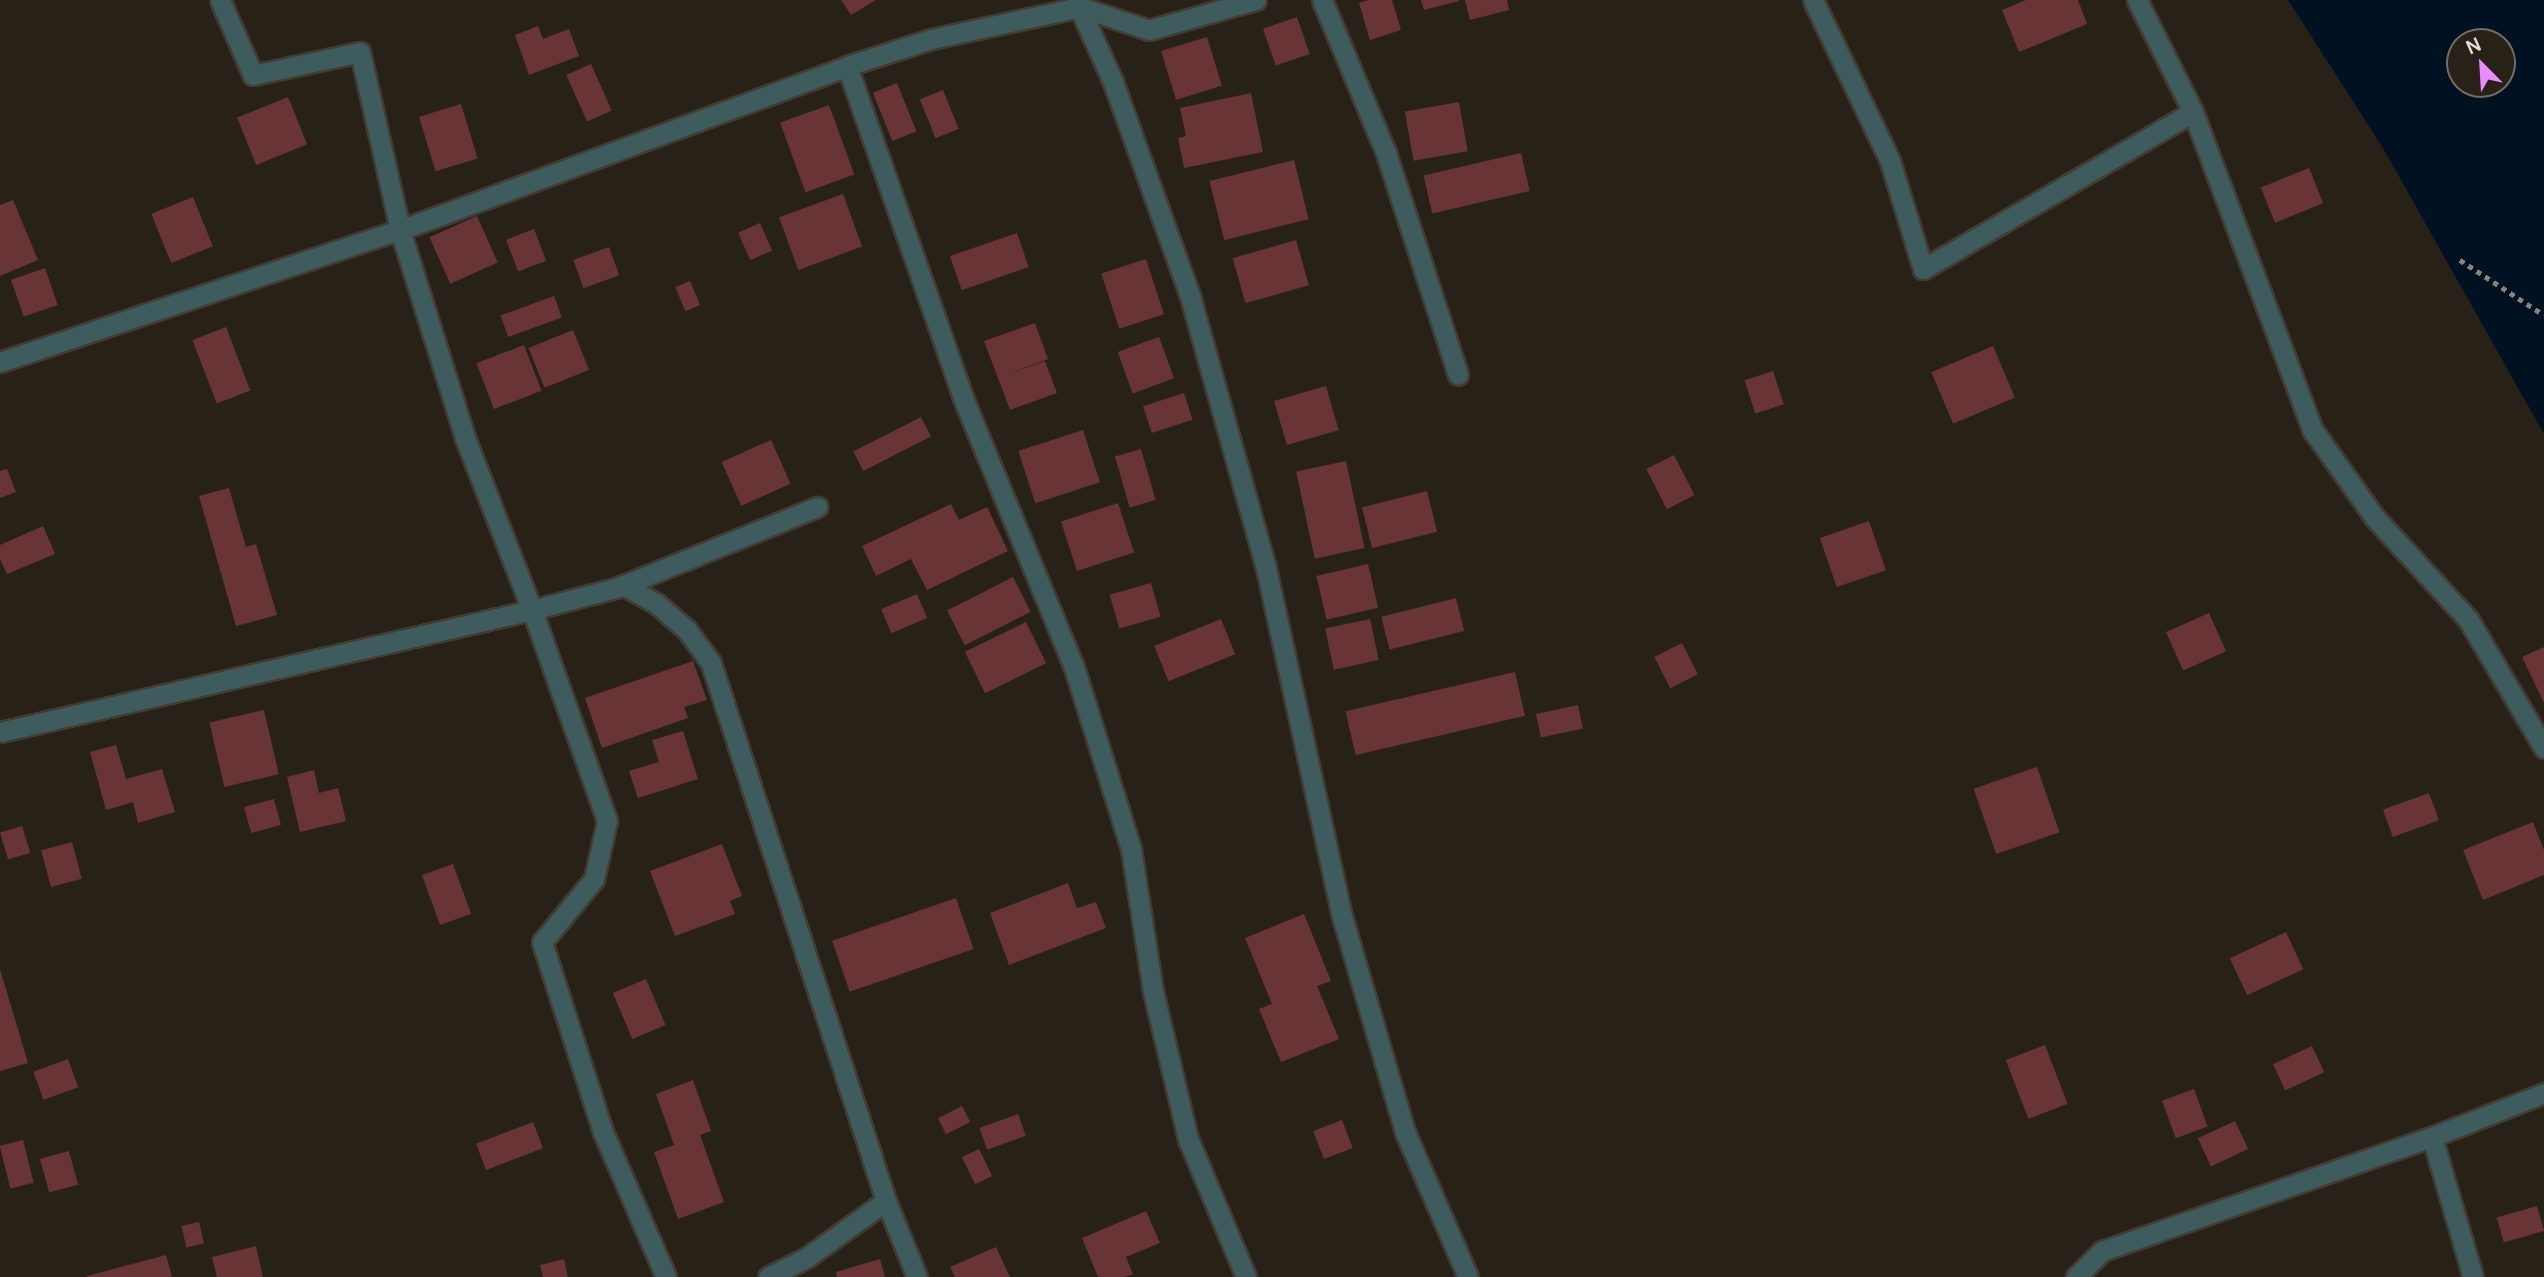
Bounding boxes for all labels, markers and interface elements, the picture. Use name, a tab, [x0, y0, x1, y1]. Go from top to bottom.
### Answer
north arrow	[2446, 28, 2516, 98]
text: N	[2462, 31, 2485, 60]

